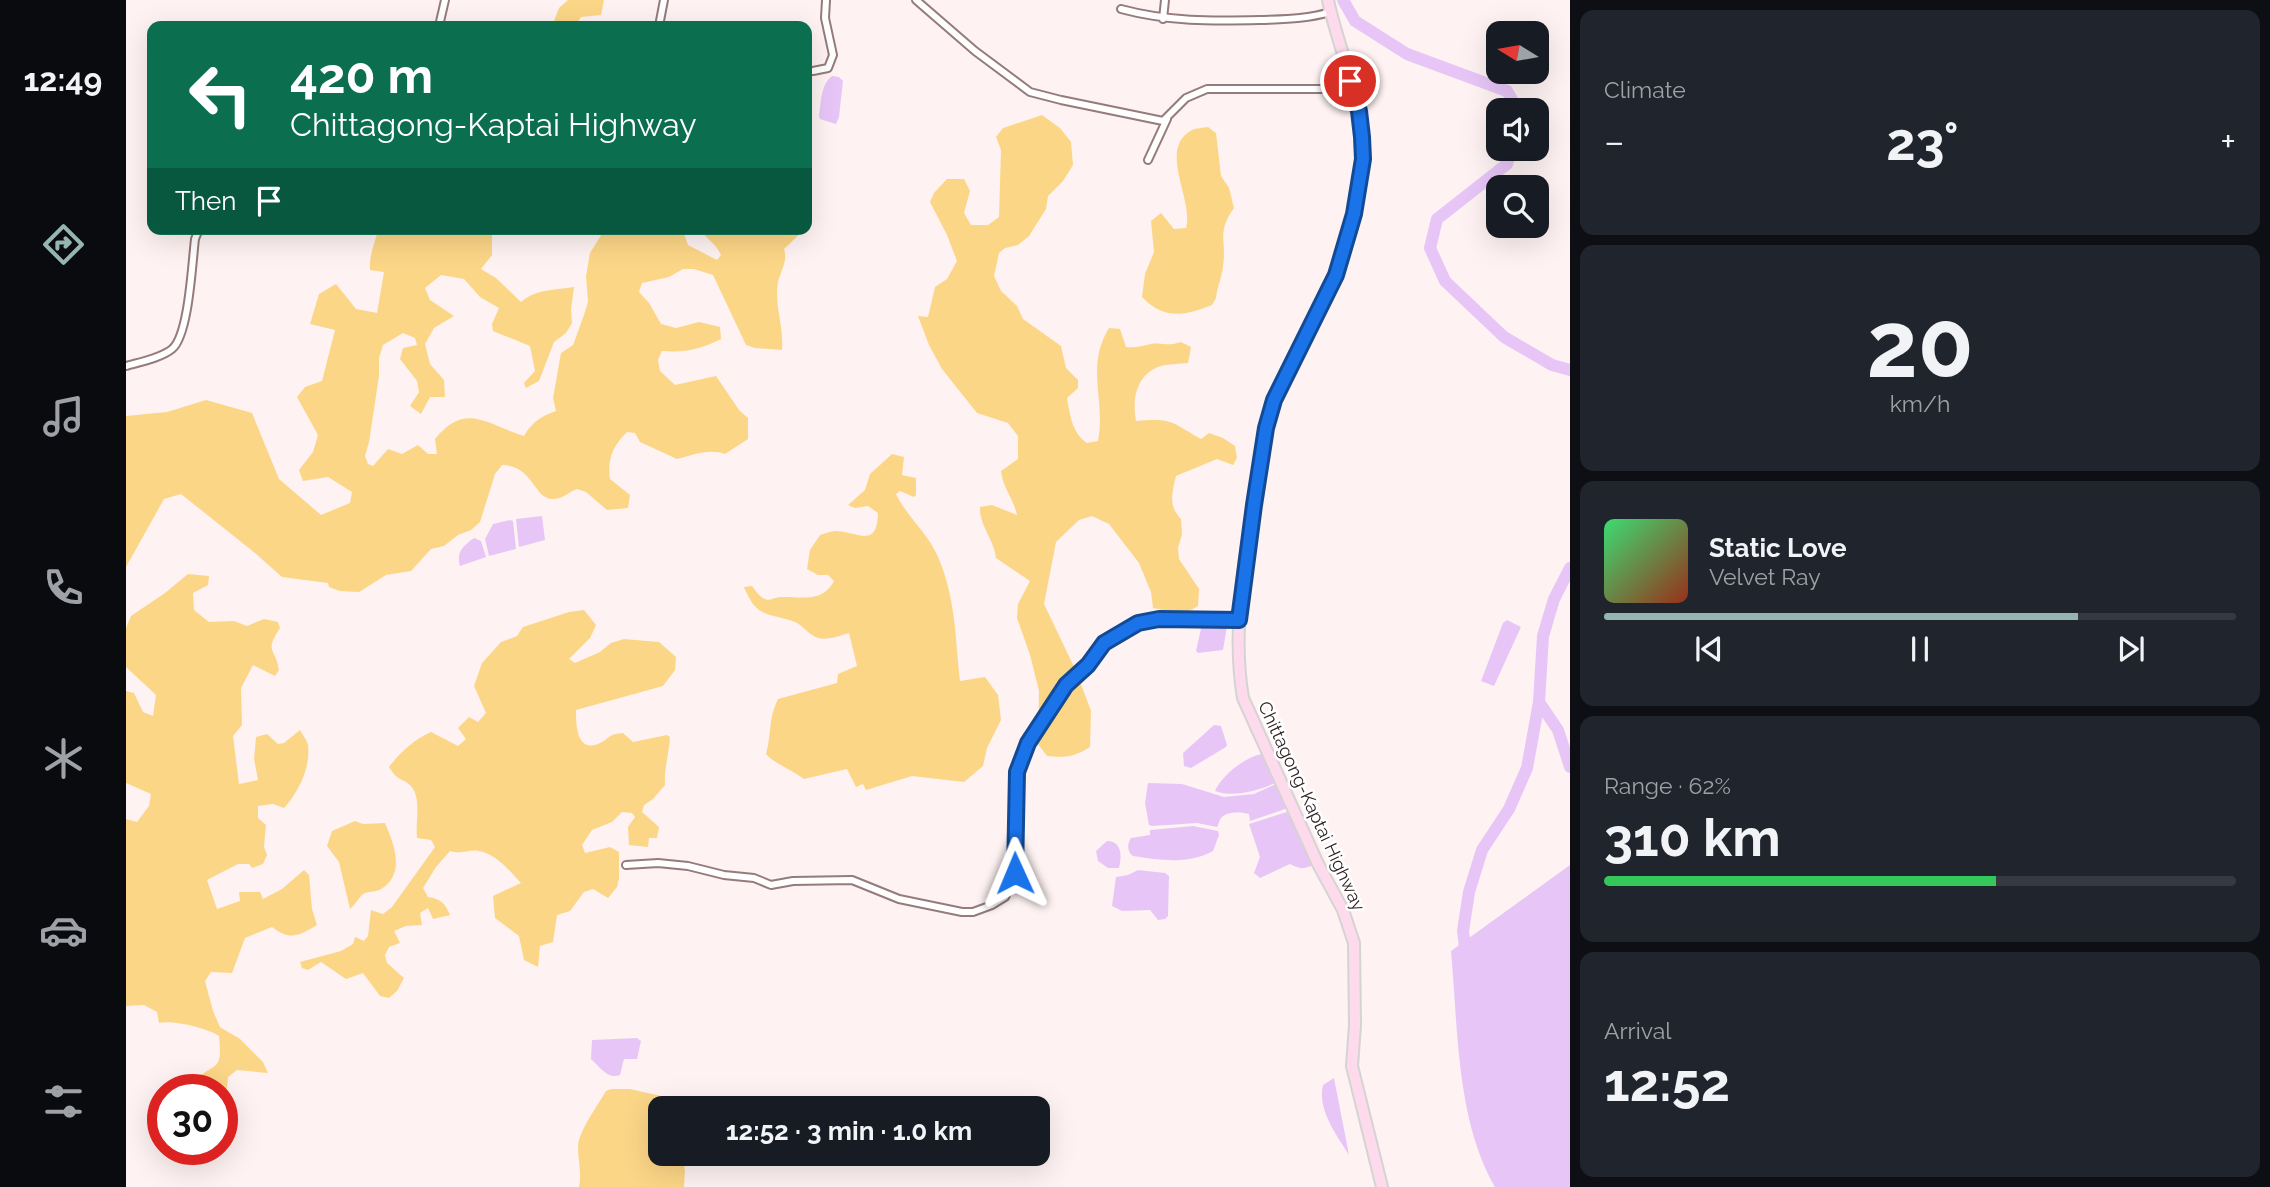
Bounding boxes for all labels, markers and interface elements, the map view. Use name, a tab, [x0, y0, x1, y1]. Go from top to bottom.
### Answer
north arrow	[1486, 21, 1549, 84]
map controls	[1486, 21, 1549, 238]
text: 420 m	[290, 47, 433, 104]
icon: left	[175, 49, 266, 140]
pin	[1320, 51, 1380, 111]
text: 12:49	[24, 61, 102, 98]
icon: arrive	[1331, 62, 1369, 100]
text: Climate	[1604, 76, 1686, 103]
button: sound	[1486, 98, 1549, 161]
text: Chittagong-Kaptai Highway	[290, 106, 697, 143]
text: 23°	[1886, 111, 1959, 172]
text: −	[1604, 119, 1624, 164]
text: +	[2220, 119, 2236, 164]
button: search	[1486, 175, 1549, 238]
icon: arrive	[250, 182, 288, 220]
text: Then	[175, 186, 236, 216]
icon: directions	[39, 220, 88, 269]
text: 20	[1866, 291, 1974, 398]
text: km/h	[1890, 390, 1950, 417]
icon: music	[39, 392, 88, 441]
text: Static Love	[1709, 533, 1847, 563]
icon: phone	[39, 563, 88, 612]
text: Velvet Ray	[1709, 563, 1821, 590]
icon: previous	[1690, 630, 1728, 668]
icon: pause	[1901, 630, 1939, 668]
icon: next	[2112, 630, 2150, 668]
street label: Chittagong-Kaptai Highway	[1254, 698, 1370, 914]
icon: climate	[39, 734, 88, 783]
text: Range · 62%	[1604, 772, 1731, 799]
text: 310 km	[1604, 807, 1781, 868]
position arrow	[978, 836, 1052, 910]
icon: car	[39, 906, 88, 955]
text: Arrival	[1604, 1017, 1671, 1044]
text: 12:52	[1604, 1052, 1730, 1113]
speed limit sign: 30	[147, 1074, 238, 1165]
icon: filters	[39, 1077, 88, 1126]
text: 12:52 · 3 min · 1.0 km	[726, 1116, 972, 1146]

